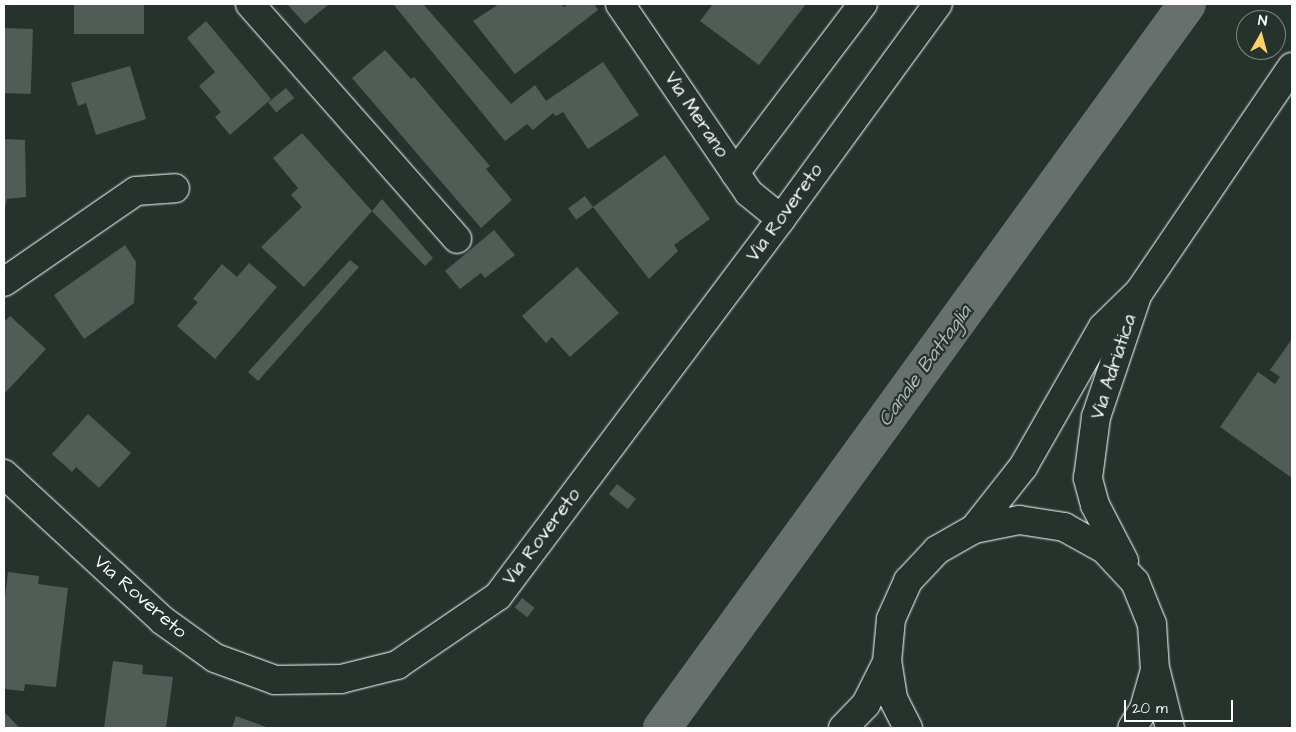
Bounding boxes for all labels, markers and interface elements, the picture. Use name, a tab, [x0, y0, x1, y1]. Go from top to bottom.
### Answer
north arrow	[1236, 10, 1286, 60]
text: N	[1257, 11, 1268, 32]
street label: Via Merano	[659, 68, 733, 162]
street label: Via Rovereto	[742, 160, 828, 266]
water label: Canale Battaglia	[873, 301, 977, 431]
street label: Via Adriatica	[1086, 312, 1142, 422]
street label: Via Rovereto	[498, 484, 586, 590]
street label: Via Rovereto	[89, 550, 191, 644]
scale bar	[1126, 690, 1235, 722]
text: 20 m	[1132, 698, 1168, 719]

